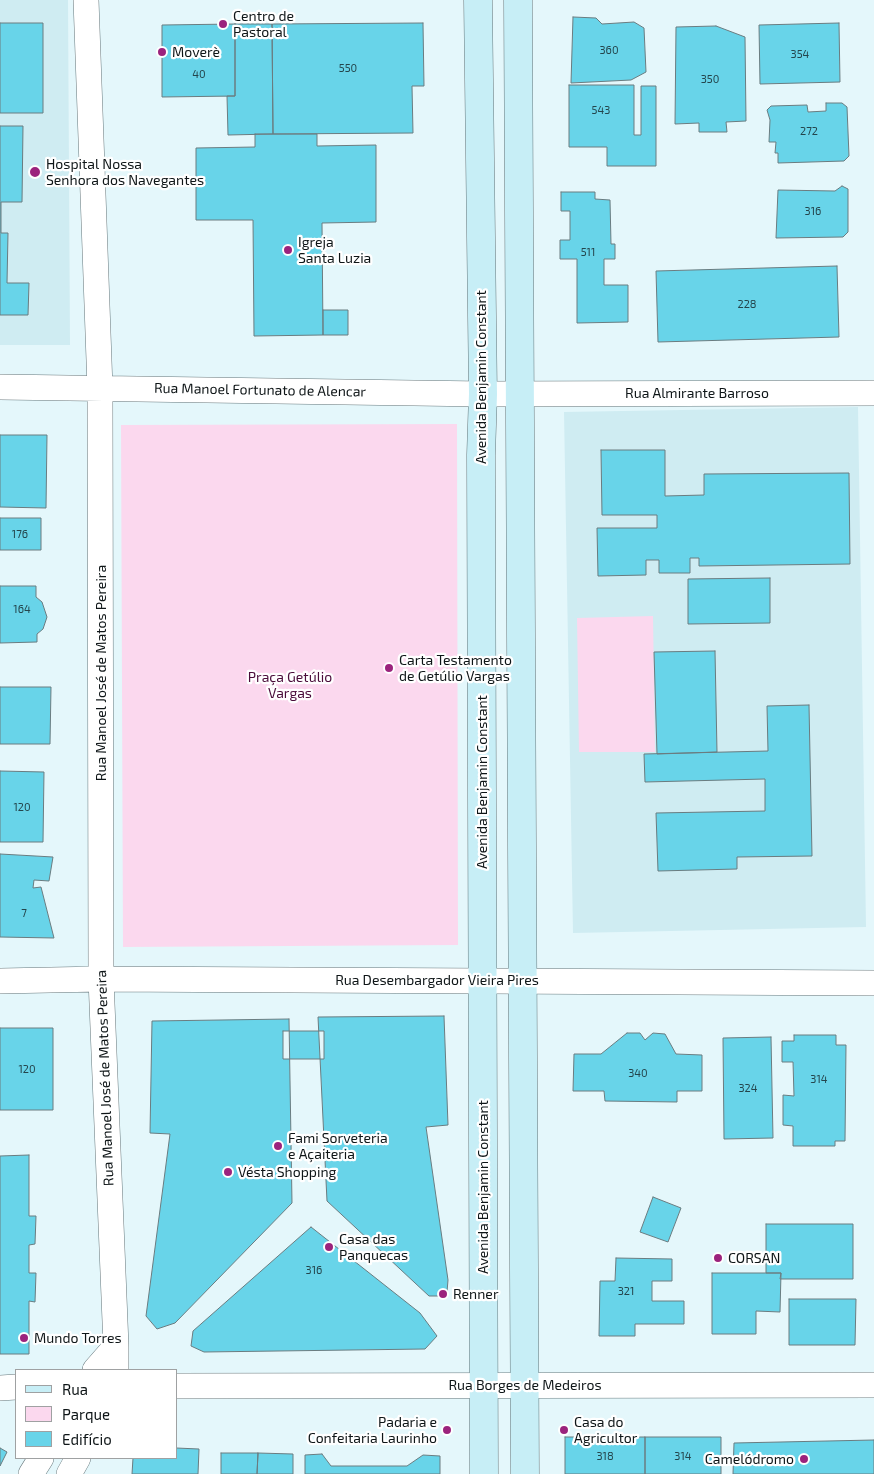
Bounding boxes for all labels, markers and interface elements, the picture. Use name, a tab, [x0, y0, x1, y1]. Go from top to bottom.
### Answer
place label: Centro de Pastoral	[233, 8, 294, 40]
marker: Centro de Pastoral	[217, 18, 229, 30]
house number: 360	[599, 43, 619, 57]
place label: Moverè	[172, 44, 220, 60]
marker: Moverè	[156, 46, 168, 58]
house number: 354	[791, 47, 809, 61]
house number: 550	[339, 61, 357, 75]
house number: 40	[192, 67, 206, 81]
house number: 350	[701, 72, 719, 86]
house number: 543	[592, 103, 610, 117]
house number: 272	[800, 124, 818, 138]
place label: Hospital Nossa Senhora dos Navegantes	[46, 156, 204, 188]
marker: Hospital Nossa Senhora dos Navegantes	[28, 165, 42, 179]
house number: 316	[805, 204, 821, 218]
place label: Igreja Santa Luzia	[298, 234, 371, 266]
marker: Igreja Santa Luzia	[282, 244, 294, 256]
house number: 511	[581, 245, 595, 259]
street label: Avenida Benjamin Constant	[473, 290, 489, 464]
house number: 228	[737, 297, 757, 311]
street label: Rua Manoel Fortunato de Alencar	[154, 380, 366, 400]
street label: Rua Almirante Barroso	[625, 385, 769, 401]
house number: 176	[12, 527, 28, 541]
street label: Rua Manoel José de Matos Pereira	[93, 565, 109, 781]
house number: 164	[13, 602, 31, 616]
place label: Carta Testamento de Getúlio Vargas	[399, 652, 512, 684]
marker: Carta Testamento de Getúlio Vargas	[383, 662, 395, 674]
park label: Praça Getúlio Vargas	[248, 669, 332, 702]
street label: Avenida Benjamin Constant	[474, 695, 490, 869]
house number: 120	[13, 800, 31, 814]
house number: 7	[21, 906, 27, 920]
street label: Rua Manoel José de Matos Pereira	[93, 970, 117, 1186]
street label: Rua Desembargador Vieira Pires	[335, 972, 539, 988]
house number: 120	[18, 1062, 36, 1076]
house number: 340	[628, 1066, 648, 1080]
house number: 314	[810, 1072, 828, 1086]
house number: 324	[738, 1081, 758, 1095]
street label: Avenida Benjamin Constant	[475, 1100, 491, 1274]
place label: Fami Sorveteria e Açaiteria	[288, 1130, 388, 1162]
marker: Fami Sorveteria e Açaiteria	[272, 1140, 284, 1152]
place label: Vésta Shopping	[238, 1164, 336, 1180]
marker: Vésta Shopping	[222, 1166, 234, 1178]
place label: Casa das Panquecas	[339, 1231, 408, 1264]
marker: Casa das Panquecas	[323, 1241, 335, 1253]
place label: CORSAN	[728, 1250, 780, 1266]
marker: CORSAN	[712, 1252, 724, 1264]
house number: 316	[306, 1263, 322, 1277]
house number: 321	[618, 1284, 634, 1298]
place label: Renner	[453, 1286, 498, 1302]
marker: Renner	[437, 1288, 449, 1300]
place label: Mundo Torres	[34, 1330, 122, 1346]
marker: Mundo Torres	[18, 1332, 30, 1344]
legend	[15, 1369, 178, 1459]
street label: Rua Borges de Medeiros	[448, 1377, 602, 1393]
text: Rua	[62, 1380, 88, 1398]
text: Parque	[62, 1405, 110, 1423]
place label: Padaria e Confeitaria Laurinho	[308, 1414, 437, 1446]
place label: Casa do Agricultor	[574, 1414, 637, 1446]
marker: Padaria e Confeitaria Laurinho	[441, 1424, 453, 1436]
marker: Casa do Agricultor	[558, 1424, 570, 1436]
text: Edifício	[62, 1430, 112, 1448]
house number: 318	[596, 1449, 614, 1463]
house number: 314	[674, 1449, 692, 1463]
place label: Camelódromo	[705, 1451, 794, 1467]
marker: Camelódromo	[798, 1453, 810, 1465]

